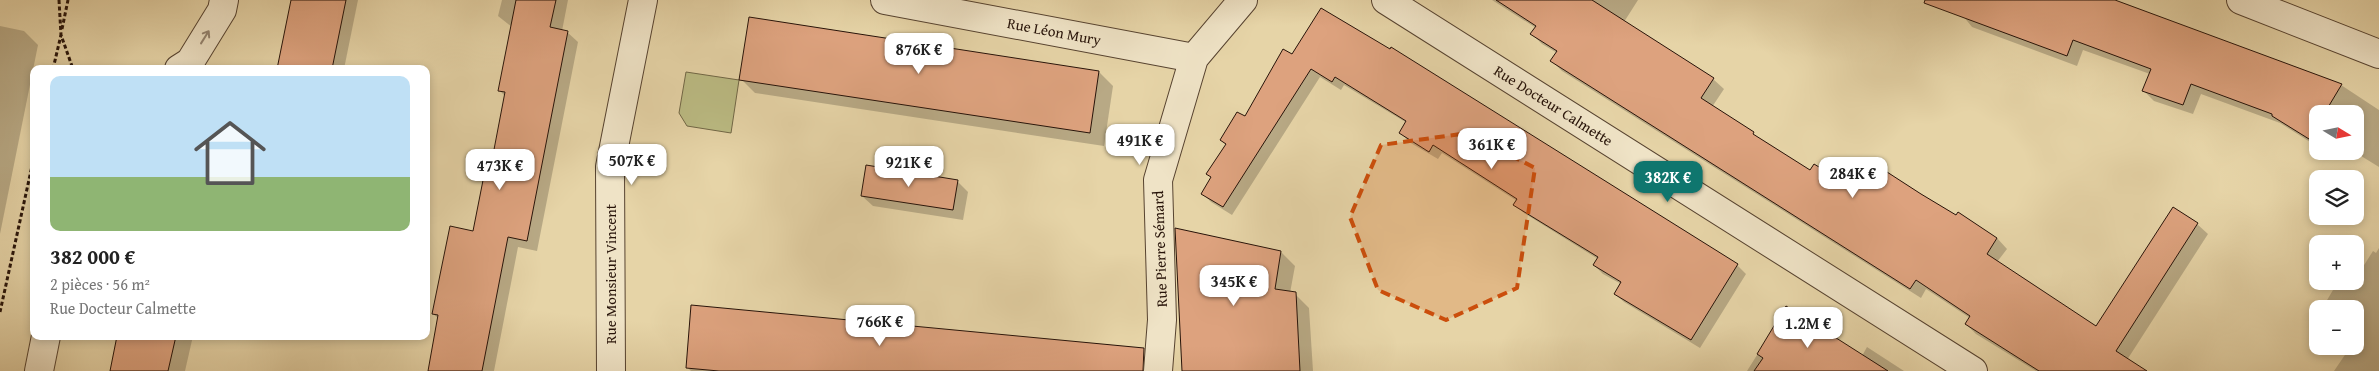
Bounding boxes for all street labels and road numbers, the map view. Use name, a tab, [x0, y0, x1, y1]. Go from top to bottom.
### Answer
street label: Rue Léon Mury	[1006, 12, 1103, 50]
street label: Rue Docteur Calmette	[1490, 60, 1617, 151]
street label: Rue Pierre Sémard	[1147, 190, 1172, 308]
street label: Rue Monsieur Vincent	[600, 203, 621, 344]

